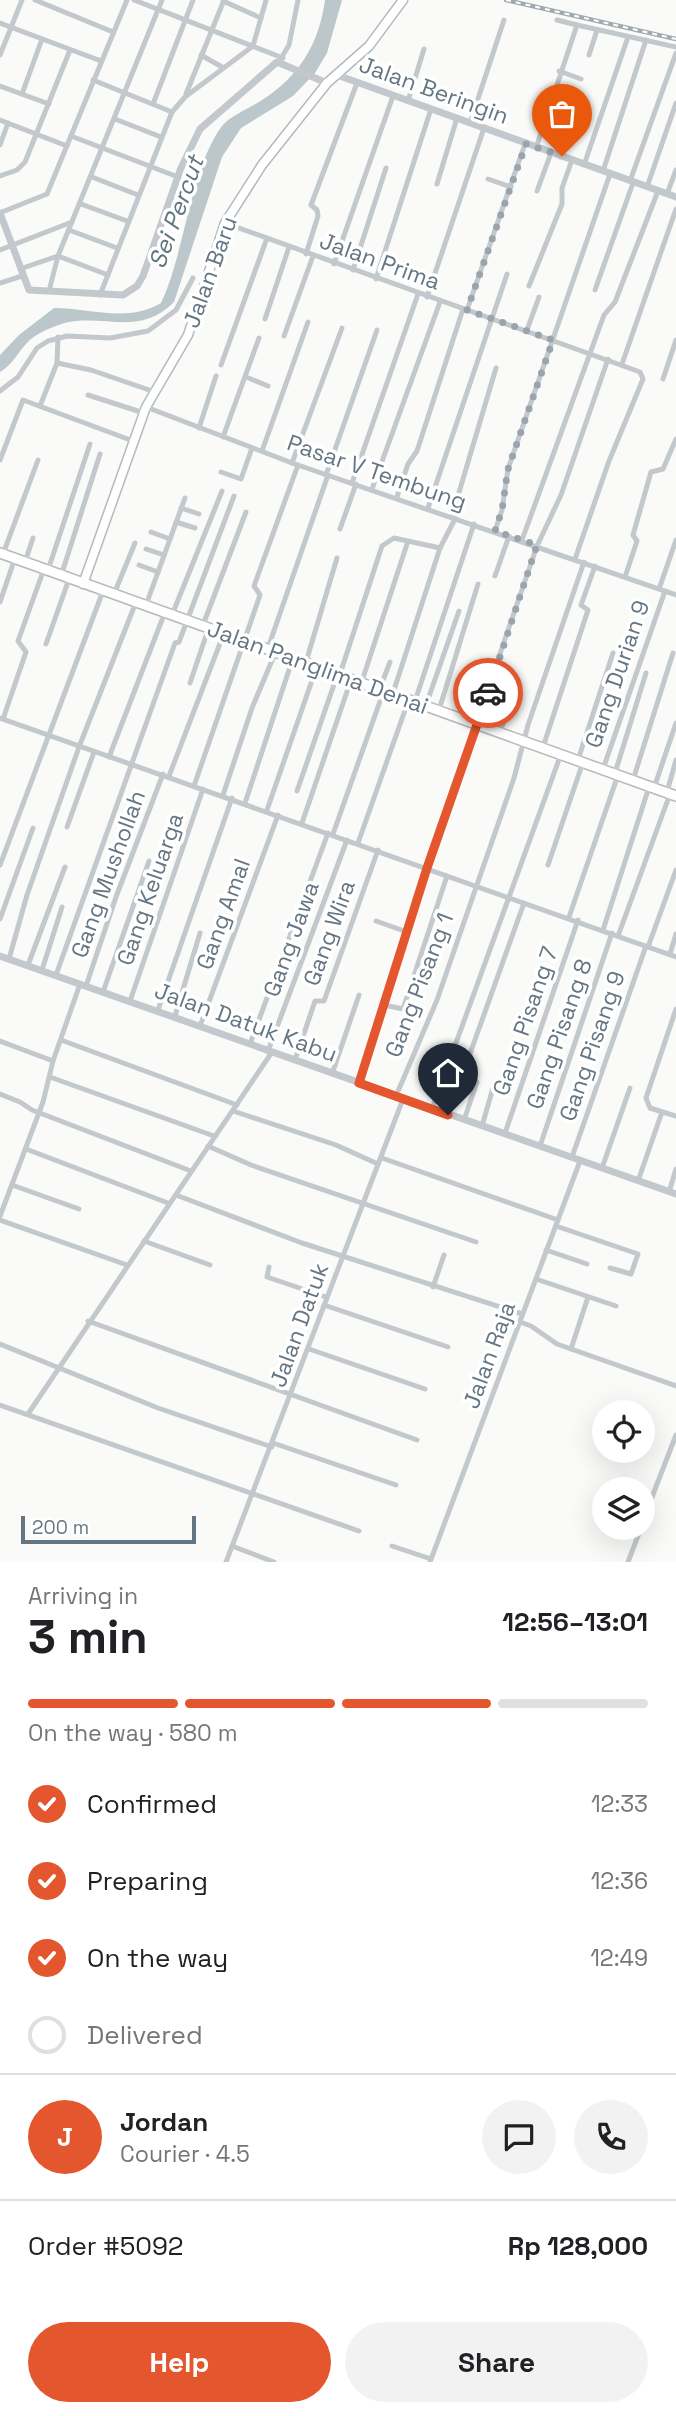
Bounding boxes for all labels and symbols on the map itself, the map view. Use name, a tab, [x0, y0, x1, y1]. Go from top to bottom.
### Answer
street label: Jalan Beringin	[355, 49, 513, 131]
pin	[532, 84, 592, 156]
water label: Sei Percut	[141, 149, 211, 273]
street label: Jalan Baru	[176, 212, 244, 332]
street label: Jalan Prima	[316, 225, 444, 297]
street label: Pasar V Tembung	[283, 427, 471, 517]
street label: Gang Durian 9	[578, 596, 656, 752]
street label: Jalan Panglima Denai	[203, 613, 433, 721]
courier	[453, 658, 523, 728]
street label: Gang Mushollah	[64, 786, 152, 962]
street label: Gang Keluarga	[110, 809, 190, 969]
street label: Gang Amal	[189, 854, 257, 974]
street label: Gang Wira	[296, 876, 362, 990]
street label: Gang Jawa	[256, 877, 326, 1001]
street label: Gang Pisang 1	[378, 909, 460, 1061]
street label: Gang Pisang 7	[485, 943, 565, 1099]
street label: Gang Pisang 8	[519, 955, 599, 1113]
street label: Gang Pisang 9	[552, 967, 632, 1125]
street label: Jalan Datuk Kabu	[151, 975, 341, 1069]
pin	[418, 1043, 478, 1115]
street label: Jalan Datuk	[263, 1259, 335, 1391]
street label: Jalan Raja	[456, 1297, 522, 1413]
scale bar	[21, 1513, 196, 1545]

